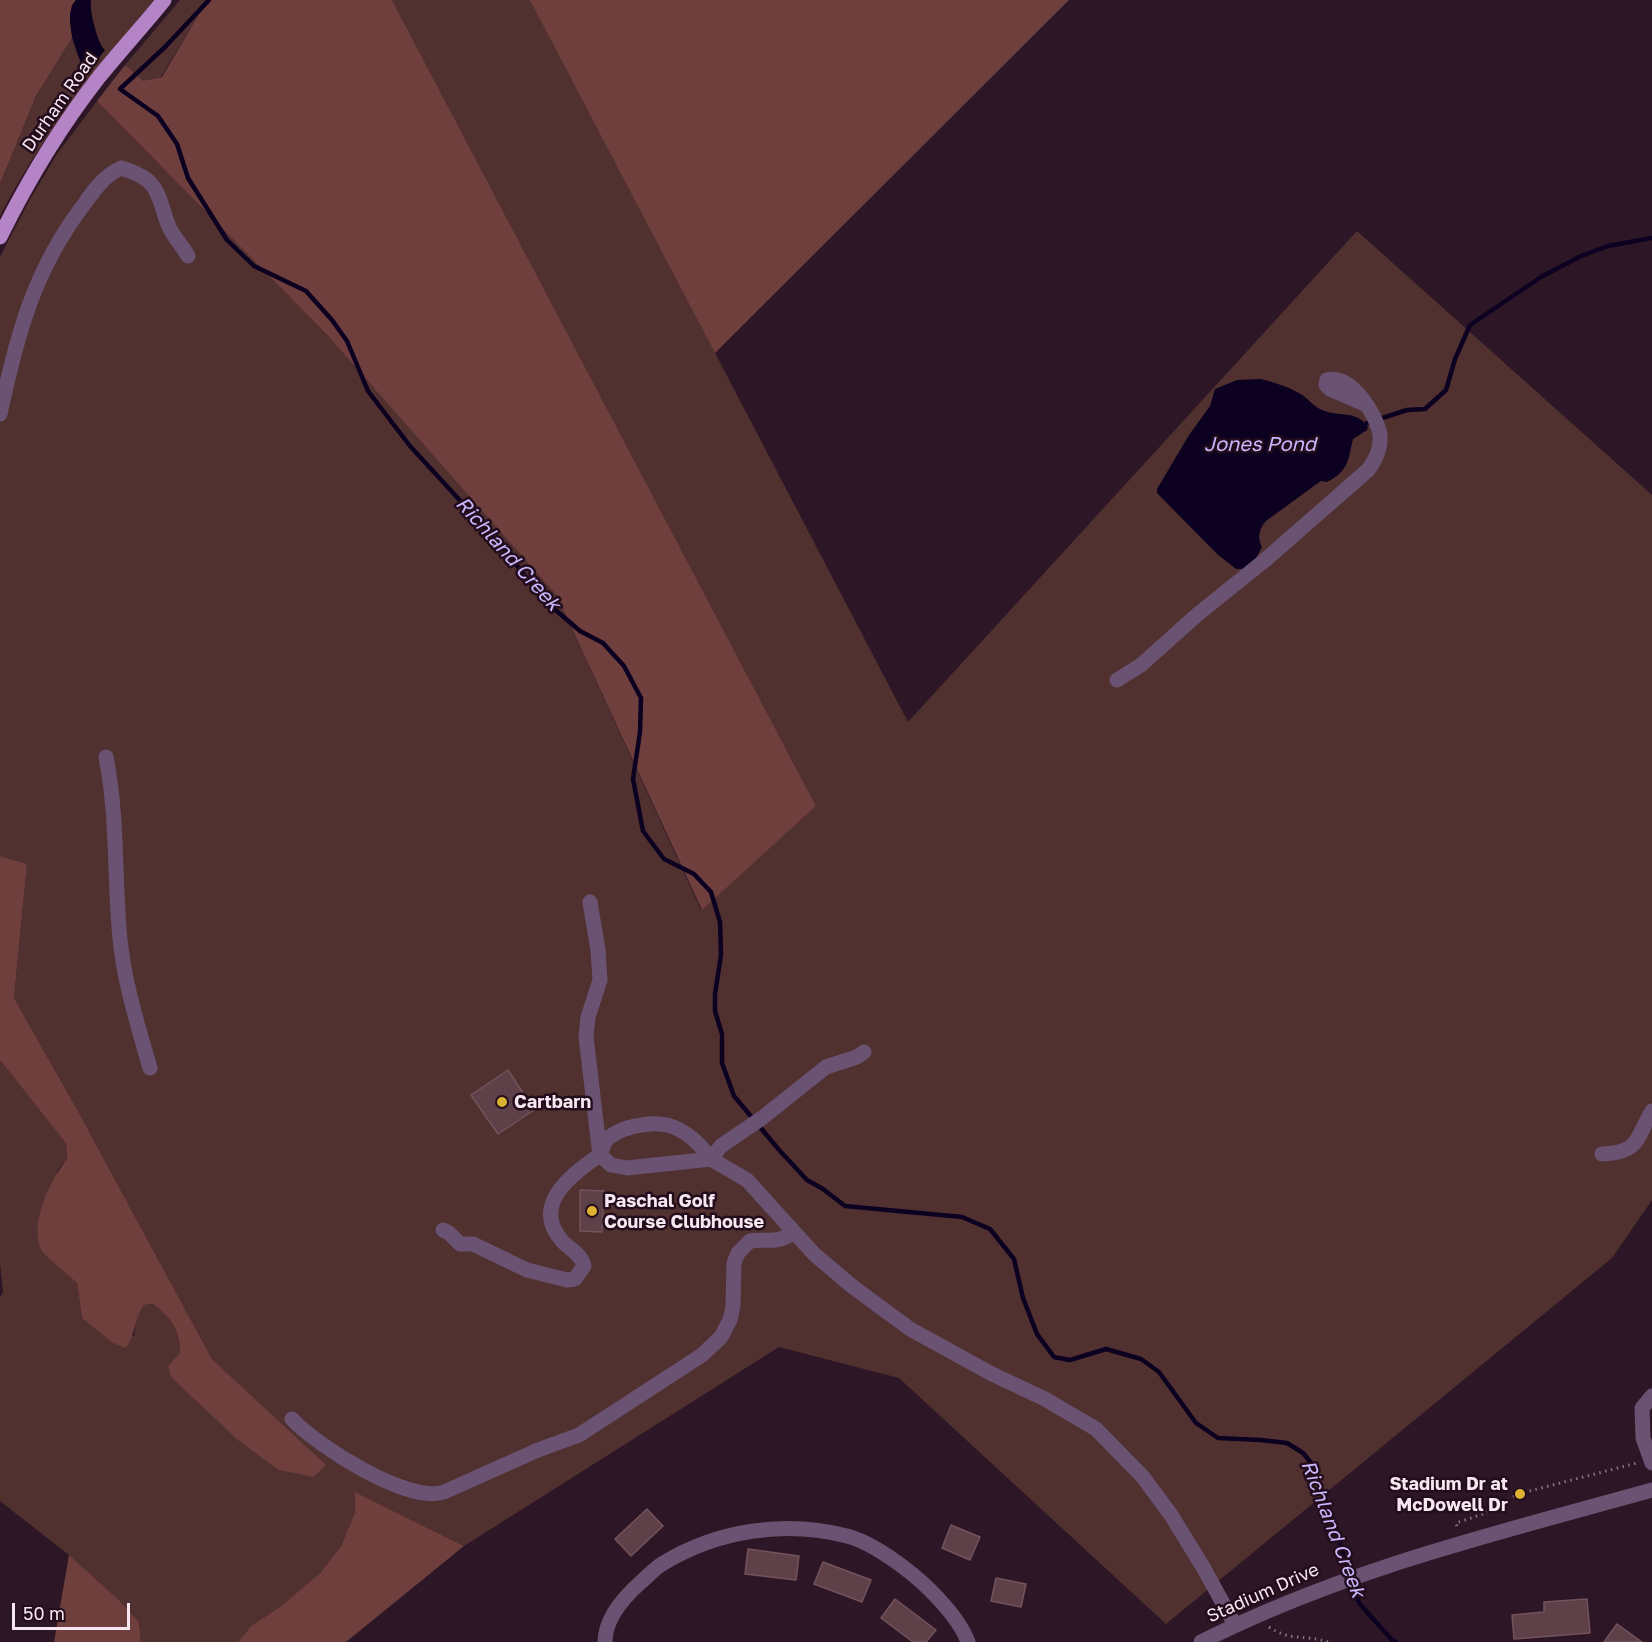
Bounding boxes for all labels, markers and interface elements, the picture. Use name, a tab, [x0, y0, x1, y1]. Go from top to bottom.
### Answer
street label: Durham Road	[18, 48, 102, 156]
water label: Jones Pond	[1204, 433, 1316, 457]
water label: Richland Creek	[451, 492, 565, 616]
place label: Cartbarn	[514, 1091, 591, 1113]
marker: Cartbarn	[495, 1095, 509, 1109]
place label: Paschal Golf Course Clubhouse	[604, 1190, 764, 1232]
marker: Paschal Golf Course Clubhouse	[585, 1204, 599, 1218]
water label: Richland Creek	[1296, 1457, 1370, 1601]
place label: Stadium Dr at McDowell Dr	[1389, 1473, 1508, 1516]
marker: Stadium Dr at McDowell Dr	[1513, 1487, 1527, 1501]
street label: Stadium Drive	[1204, 1559, 1322, 1627]
scale bar	[15, 1591, 134, 1629]
text: 50 m	[23, 1602, 65, 1624]

